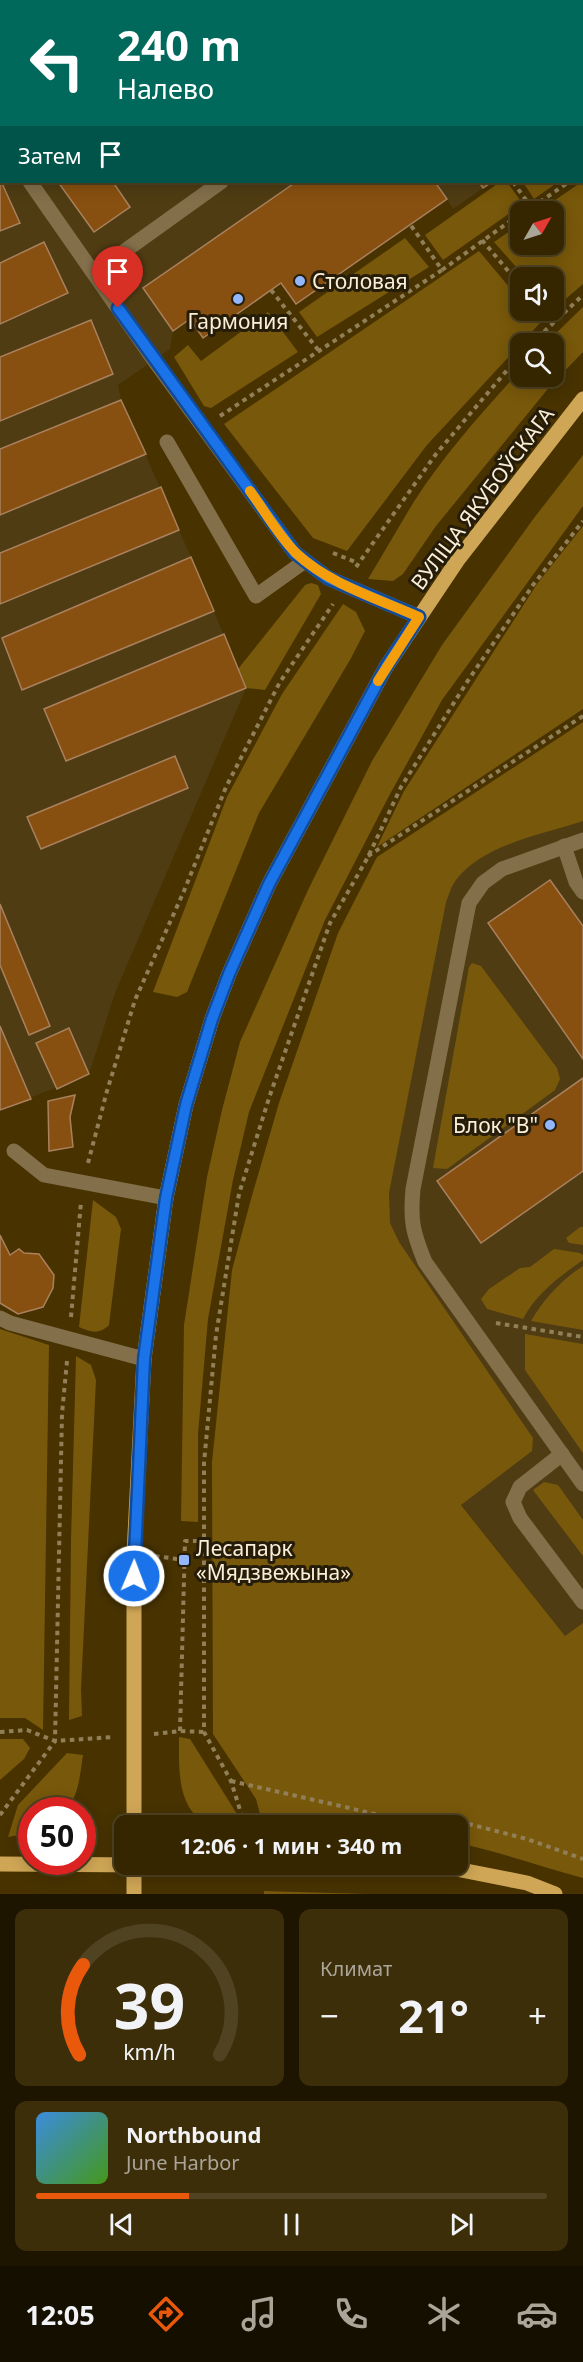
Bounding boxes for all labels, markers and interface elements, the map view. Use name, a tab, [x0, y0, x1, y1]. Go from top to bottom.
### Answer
text: 240 m	[117, 16, 241, 73]
icon: left	[18, 24, 96, 102]
text: Налево	[117, 70, 214, 107]
icon: arrive	[94, 138, 127, 171]
text: Затем	[18, 140, 82, 170]
north arrow	[510, 201, 564, 255]
map controls	[510, 201, 564, 387]
pin	[92, 246, 143, 308]
icon: arrive	[101, 255, 134, 288]
place label: Cтоловая	[312, 267, 408, 295]
button: sound	[510, 267, 564, 321]
marker: Cтоловая	[293, 274, 307, 288]
marker: Гармония	[231, 292, 245, 306]
place label: Гармония	[188, 307, 288, 335]
button: search	[510, 333, 564, 387]
street label: ВУЛІЦА ЯКУБОЎСКАГА	[404, 400, 560, 595]
place label: Блок "В"	[453, 1111, 538, 1139]
marker: Блок "В"	[543, 1118, 557, 1132]
place label: Лесапарк «Мядзвежына»	[196, 1534, 351, 1586]
position arrow	[102, 1544, 166, 1608]
marker: Лесапарк «Мядзвежына»	[177, 1553, 191, 1567]
speed limit sign: 50	[18, 1797, 96, 1875]
text: 12:06 · 1 мин · 340 m	[180, 1830, 402, 1860]
text: Климат	[320, 1955, 392, 1982]
text: 39	[114, 1962, 185, 2047]
text: 21°	[398, 1985, 469, 2046]
text: −	[320, 1993, 339, 2038]
text: +	[528, 1993, 547, 2038]
text: km/h	[123, 2037, 176, 2066]
text: Northbound	[126, 2119, 261, 2149]
text: June Harbor	[126, 2149, 240, 2176]
icon: previous	[105, 2208, 138, 2241]
icon: pause	[275, 2208, 308, 2241]
icon: next	[445, 2208, 478, 2241]
icon: directions	[145, 2293, 187, 2335]
icon: music	[238, 2293, 280, 2335]
icon: phone	[330, 2293, 372, 2335]
icon: climate	[423, 2293, 465, 2335]
icon: car	[516, 2293, 558, 2335]
text: 12:05	[25, 2296, 95, 2333]

